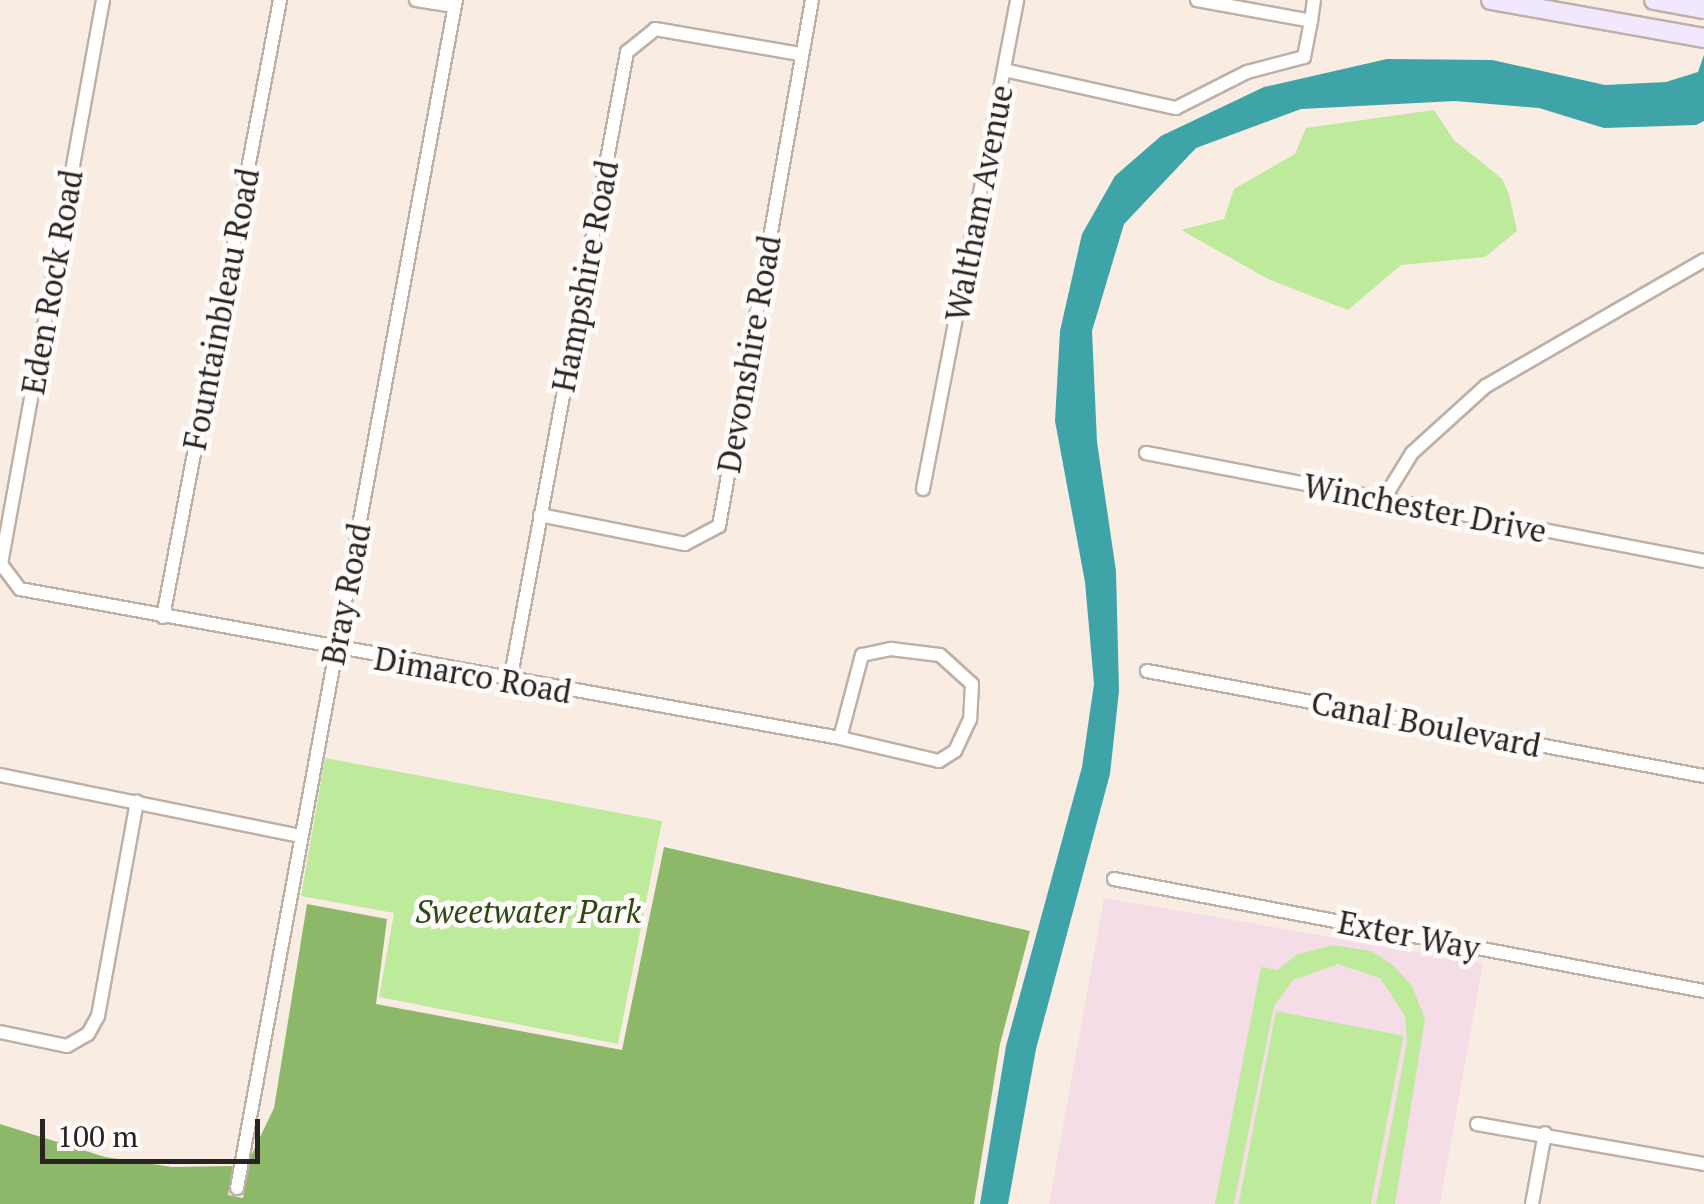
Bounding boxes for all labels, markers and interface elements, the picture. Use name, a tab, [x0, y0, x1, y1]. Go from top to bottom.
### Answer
street label: Waltham Avenue	[937, 81, 1021, 325]
street label: Hampshire Road	[544, 157, 626, 395]
street label: Fountainbleau Road	[175, 165, 267, 453]
street label: Eden Rock Road	[13, 167, 91, 397]
street label: Devonshire Road	[709, 232, 789, 476]
street label: Winchester Drive	[1300, 466, 1550, 550]
street label: Bray Road	[313, 520, 379, 668]
street label: Dimarco Road	[371, 639, 575, 711]
street label: Canal Boulevard	[1308, 683, 1544, 765]
park label: Sweetwater Park	[415, 892, 641, 930]
street label: Exter Way	[1335, 902, 1483, 968]
scale bar	[45, 1099, 265, 1161]
text: 100 m	[57, 1116, 138, 1156]

